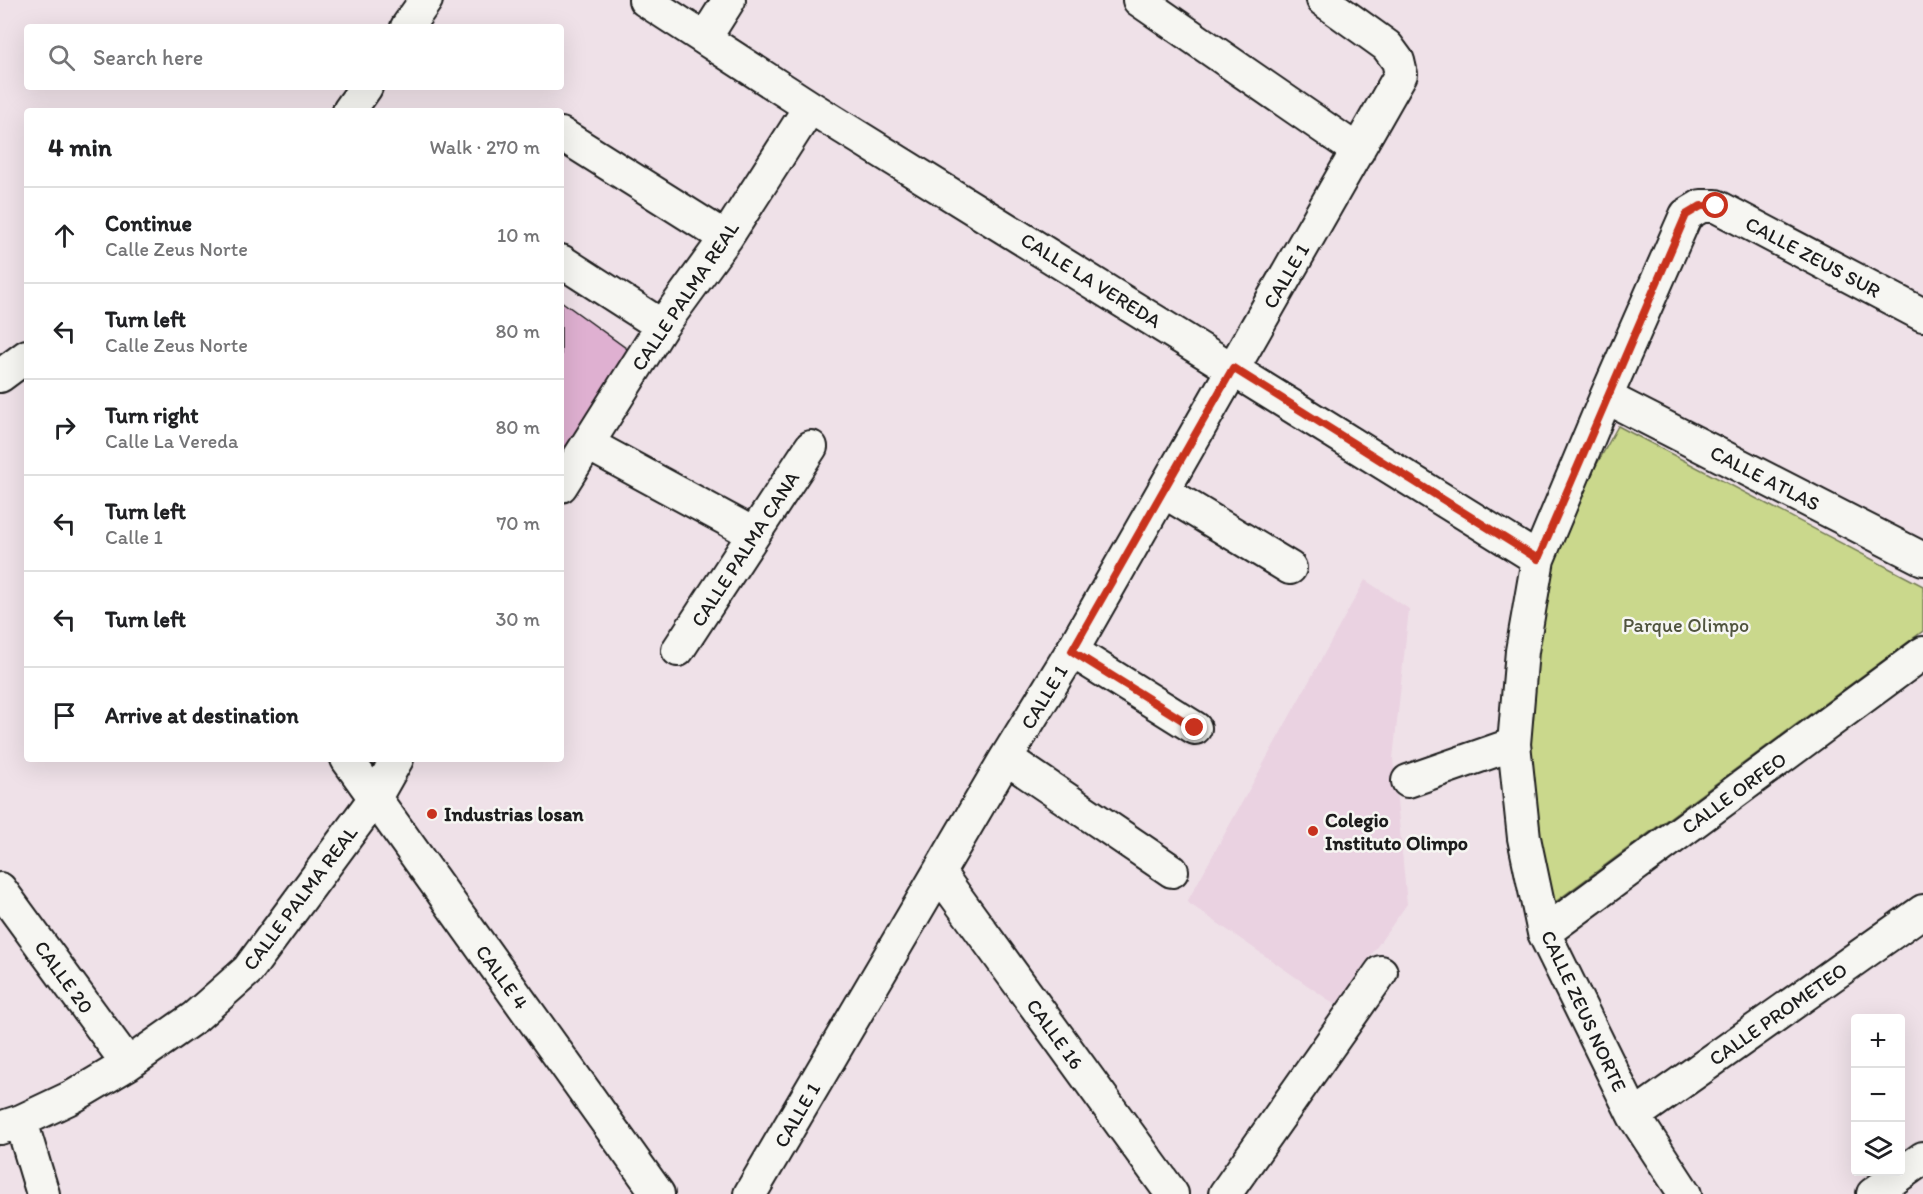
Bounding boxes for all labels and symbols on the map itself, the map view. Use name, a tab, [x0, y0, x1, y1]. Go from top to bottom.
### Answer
route start	[1702, 192, 1728, 218]
street label: CALLE ZEUS SUR	[1741, 211, 1885, 303]
street label: CALLE PALMA REAL	[626, 217, 744, 375]
street label: CALLE LA VEREDA	[1016, 227, 1166, 333]
street label: CALLE 1	[1258, 239, 1314, 313]
street label: CALLE ATLAS	[1706, 440, 1824, 516]
street label: CALLE PALMA CANA	[686, 467, 804, 631]
park label: Parque Olimpo	[1623, 613, 1749, 637]
street label: CALLE 1	[1015, 660, 1073, 734]
route end	[1181, 714, 1207, 740]
street label: CALLE ORFEO	[1677, 747, 1791, 839]
place label: Industrias losan	[444, 802, 584, 826]
marker: Industrias losan	[425, 807, 439, 821]
place label: Colegio Instituto Olimpo	[1325, 808, 1468, 856]
street label: CALLE PALMA REAL	[238, 821, 362, 975]
marker: Colegio Instituto Olimpo	[1306, 824, 1320, 838]
street label: CALLE ZEUS NORTE	[1536, 926, 1632, 1096]
street label: CALLE 20	[29, 936, 99, 1018]
street label: CALLE 4	[471, 940, 533, 1014]
street label: CALLE PROMETEO	[1704, 957, 1852, 1071]
street label: CALLE 16	[1021, 994, 1089, 1074]
street label: CALLE 1	[769, 1078, 825, 1152]

